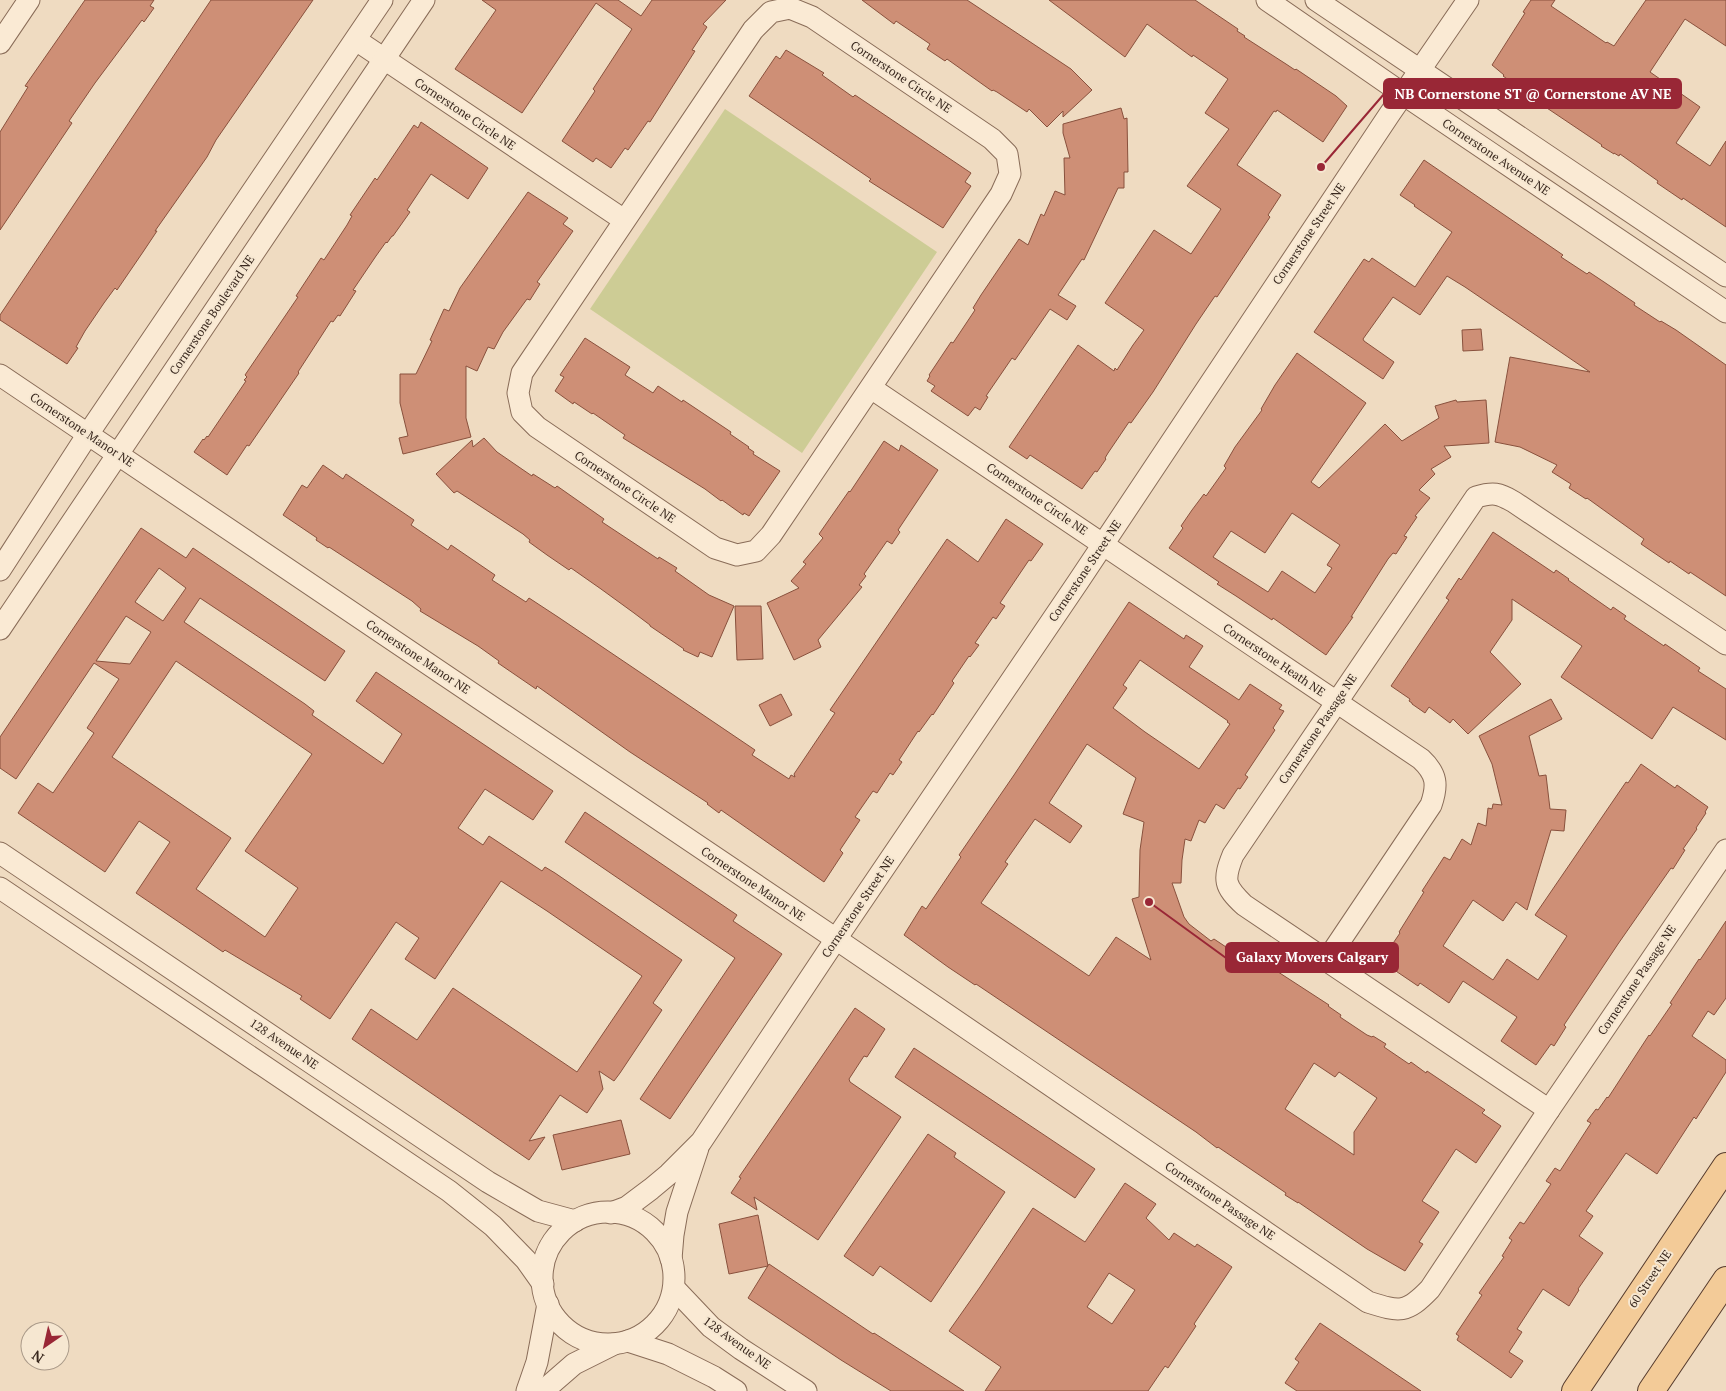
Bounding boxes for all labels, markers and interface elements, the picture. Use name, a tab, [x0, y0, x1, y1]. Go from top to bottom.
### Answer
street label: Cornerstone Circle NE	[848, 37, 955, 116]
street label: Cornerstone Circle NE	[412, 74, 519, 153]
callout: NB Cornerstone ST @ Cornerstone AV NE	[1384, 79, 1681, 108]
text: NB Cornerstone ST @ Cornerstone AV NE	[1395, 84, 1671, 103]
street label: Cornerstone Avenue NE	[1440, 115, 1553, 198]
street label: Cornerstone Street NE	[1269, 180, 1348, 287]
street label: Cornerstone Boulevard NE	[166, 252, 257, 377]
street label: Cornerstone Manor NE	[27, 389, 137, 470]
street label: Cornerstone Circle NE	[572, 447, 679, 526]
street label: Cornerstone Circle NE	[984, 459, 1091, 538]
street label: Cornerstone Street NE	[1045, 517, 1124, 624]
street label: Cornerstone Manor NE	[363, 616, 473, 697]
street label: Cornerstone Heath NE	[1220, 620, 1328, 699]
street label: Cornerstone Passage NE	[1275, 671, 1360, 787]
street label: Cornerstone Manor NE	[698, 843, 808, 924]
street label: Cornerstone Street NE	[818, 853, 897, 960]
street label: Cornerstone Passage NE	[1594, 922, 1679, 1038]
callout: Galaxy Movers Calgary	[1226, 943, 1398, 972]
text: Galaxy Movers Calgary	[1236, 947, 1389, 966]
street label: 128 Avenue NE	[247, 1015, 322, 1072]
street label: Cornerstone Passage NE	[1162, 1158, 1278, 1243]
street label: 60 Street NE	[1625, 1247, 1674, 1310]
street label: 128 Avenue NE	[701, 1313, 774, 1372]
north arrow	[20, 1321, 70, 1371]
text: N	[27, 1346, 47, 1368]

